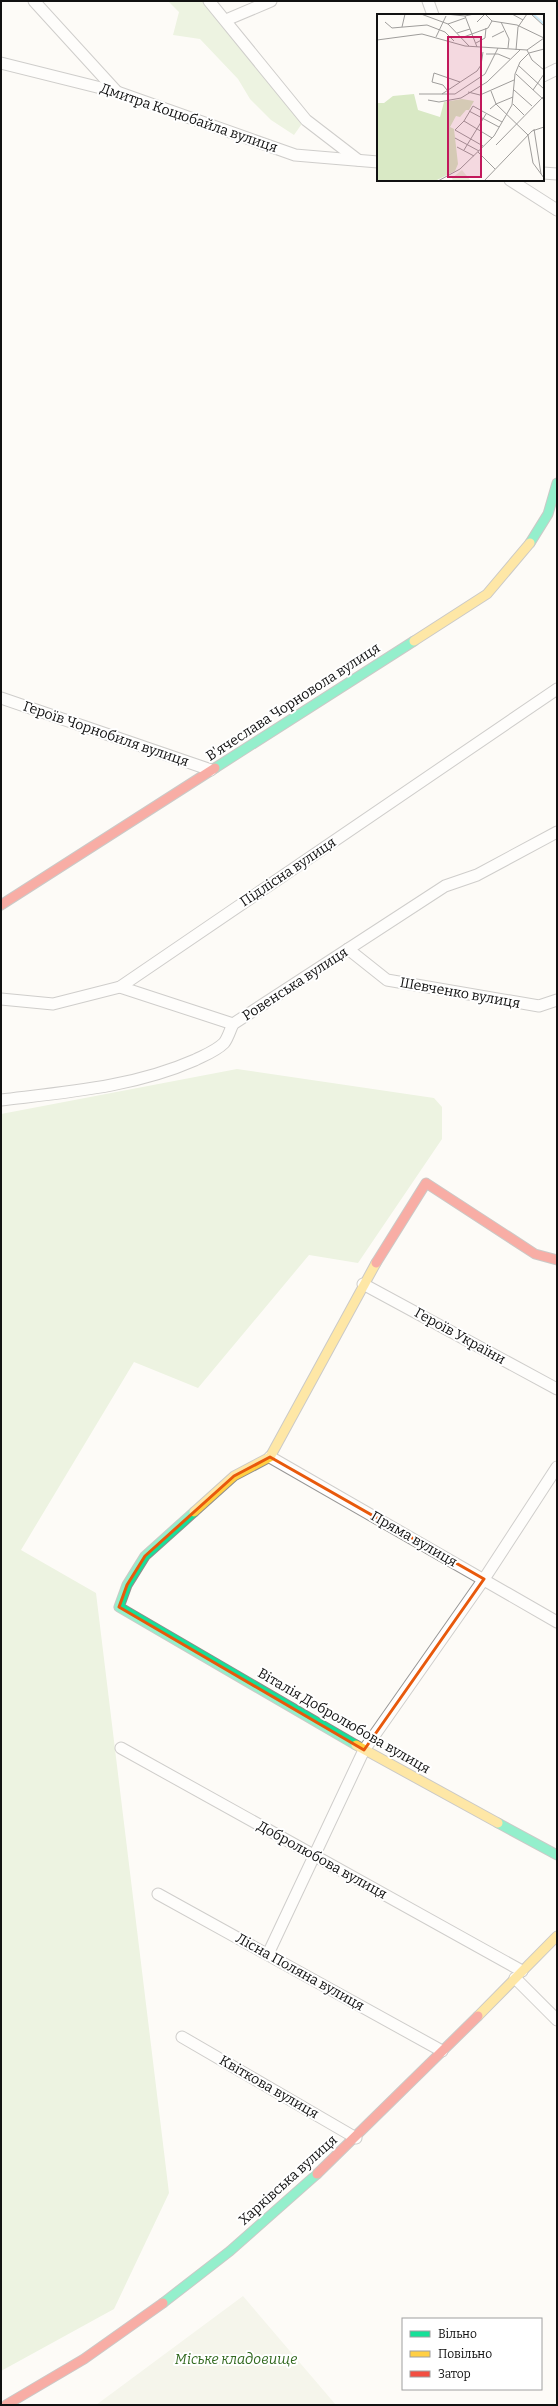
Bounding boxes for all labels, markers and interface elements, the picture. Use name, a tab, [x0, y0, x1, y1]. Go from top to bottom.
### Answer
inset map	[377, 14, 544, 181]
street label: Дмитра Коцюбайла вулиця	[98, 80, 280, 156]
street label: В'ячеслава Чорновола вулиця	[203, 639, 383, 765]
street label: Героїв Чорнобиля вулиця	[21, 698, 191, 770]
street label: Підлісна вулиця	[237, 834, 339, 910]
street label: Ровенська вулиця	[239, 943, 351, 1024]
street label: Шевченко вулиця	[398, 974, 522, 1012]
street label: Героїв України	[412, 1304, 508, 1368]
street label: Пряма вулиця	[368, 1507, 460, 1571]
street label: Віталія Добролюбова вулиця	[255, 1665, 433, 1778]
street label: Добролюбова вулиця	[254, 1817, 390, 1903]
street label: Лісна Поляна вулиця	[233, 1930, 367, 2015]
street label: Квіткова вулиця	[216, 2052, 322, 2122]
street label: Харківська вулиця	[235, 2131, 341, 2229]
legend	[402, 2318, 542, 2390]
text: Вільно	[438, 2327, 477, 2341]
text: Повільно	[438, 2347, 492, 2361]
park label: Міське кладовище	[175, 2351, 297, 2368]
text: Затор	[438, 2367, 471, 2381]

